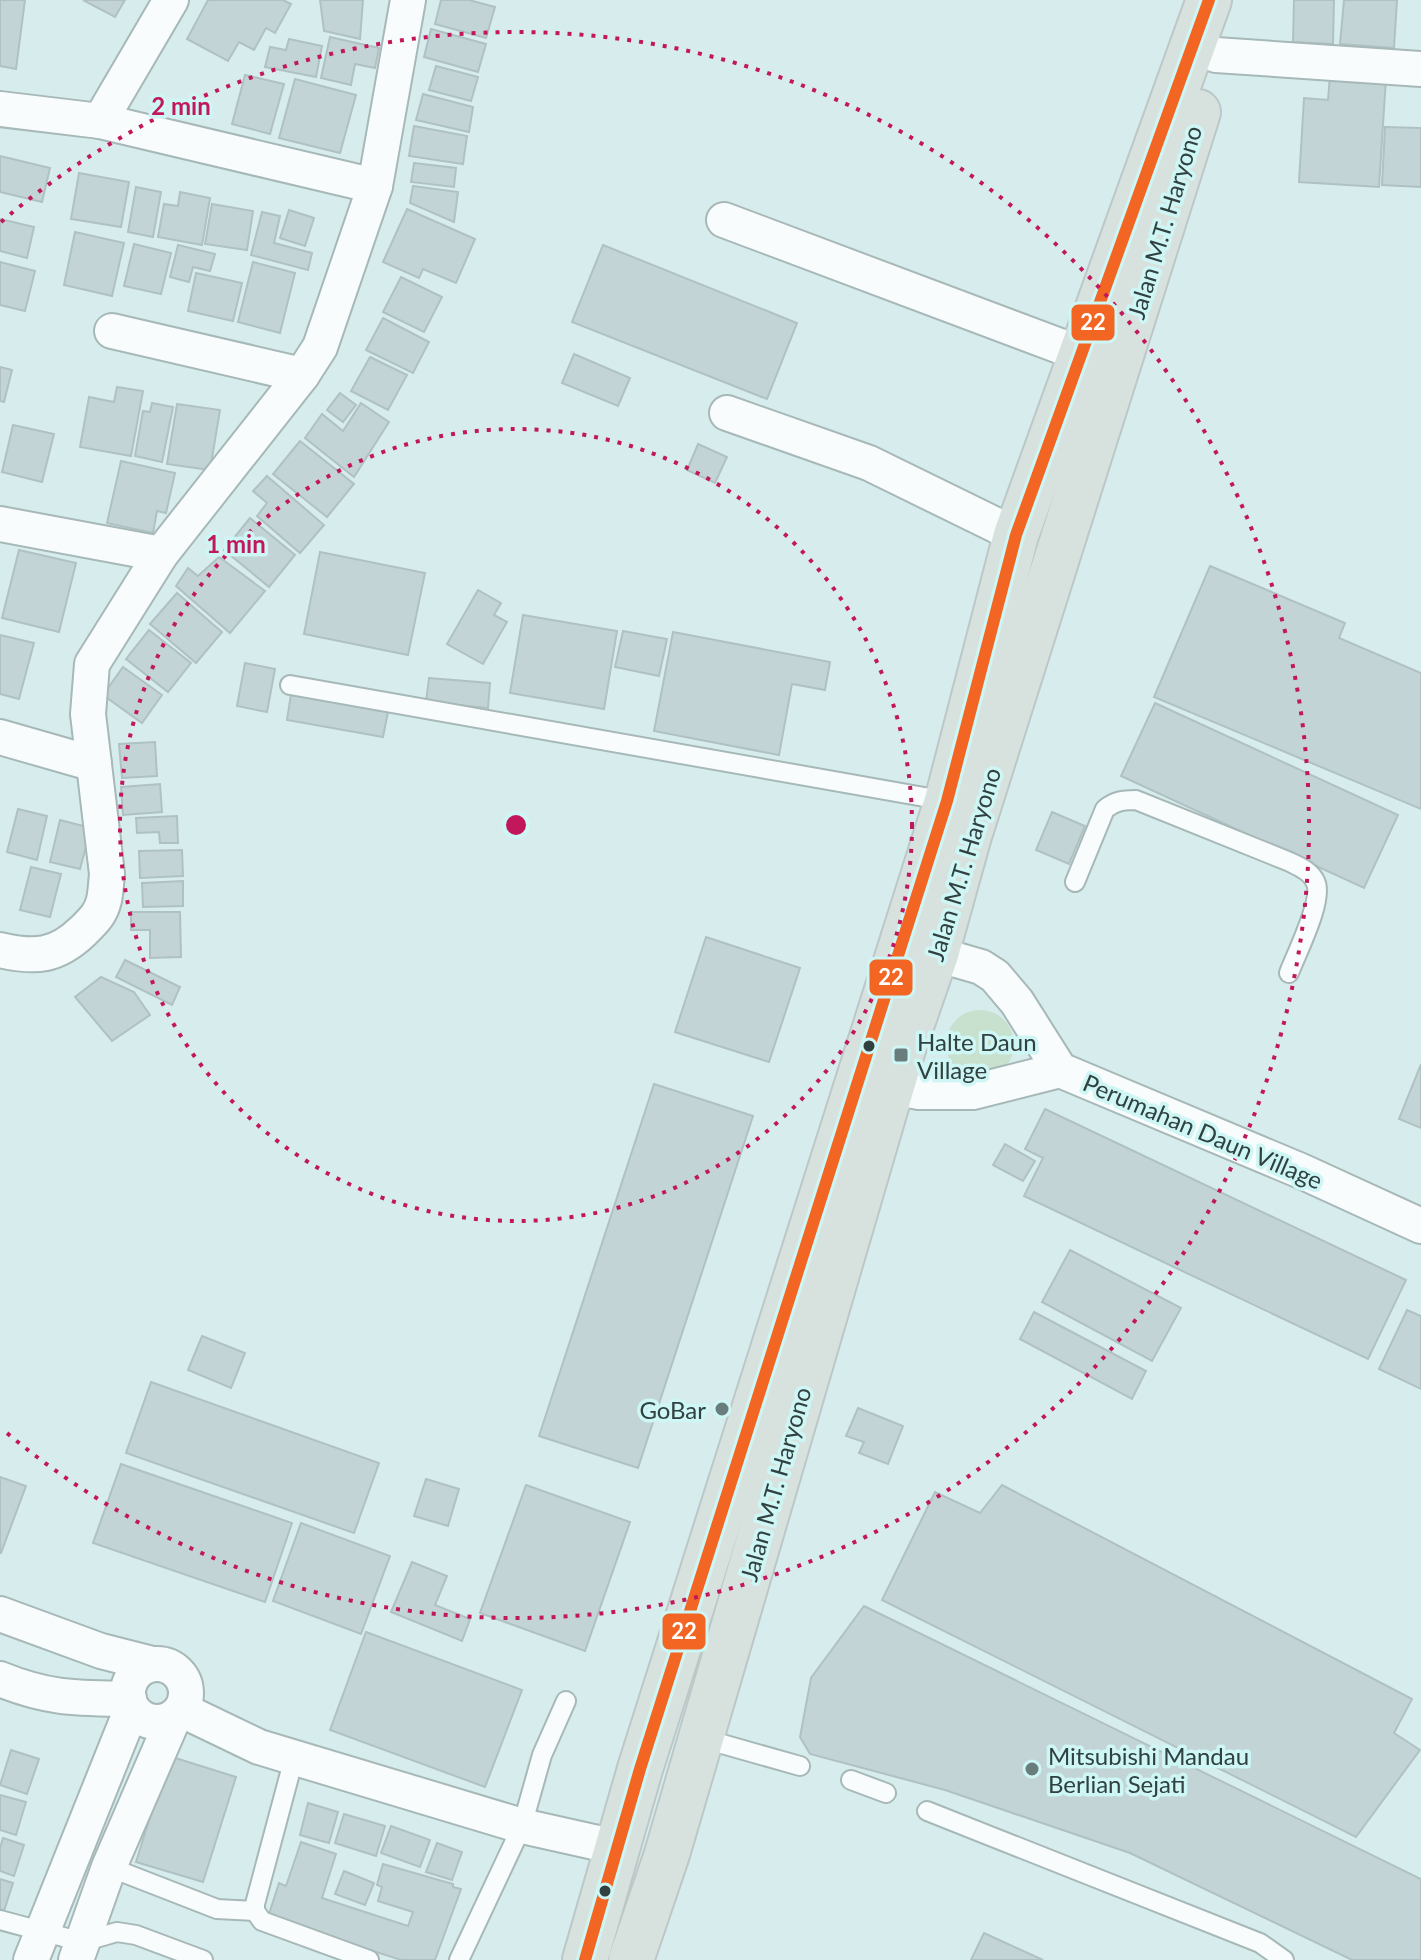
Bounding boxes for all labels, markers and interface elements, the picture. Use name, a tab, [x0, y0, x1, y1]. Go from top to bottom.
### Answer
text: 2 min	[151, 91, 211, 120]
street label: Jalan M.T. Haryono	[1121, 122, 1207, 322]
line badge: 22	[1070, 303, 1116, 342]
text: 22	[1080, 308, 1106, 335]
text: 1 min	[206, 529, 266, 558]
street label: Jalan M.T. Haryono	[920, 764, 1006, 964]
centre of rings	[502, 811, 530, 839]
line badge: 22	[868, 958, 914, 997]
text: 22	[878, 963, 904, 990]
place label: Halte Daun Village	[917, 1027, 1037, 1084]
unlabelled marker	[861, 1038, 877, 1054]
marker: Halte Daun Village	[892, 1046, 910, 1064]
street label: Perumahan Daun Village	[1079, 1067, 1327, 1195]
street label: Jalan M.T. Haryono	[733, 1384, 817, 1584]
place label: GoBar	[639, 1395, 706, 1424]
marker: GoBar	[713, 1400, 731, 1418]
line badge: 22	[661, 1612, 707, 1651]
text: 22	[671, 1617, 697, 1644]
place label: Mitsubishi Mandau Berlian Sejati	[1048, 1741, 1249, 1798]
marker: Mitsubishi Mandau Berlian Sejati	[1023, 1760, 1041, 1778]
unlabelled marker	[597, 1883, 613, 1899]

